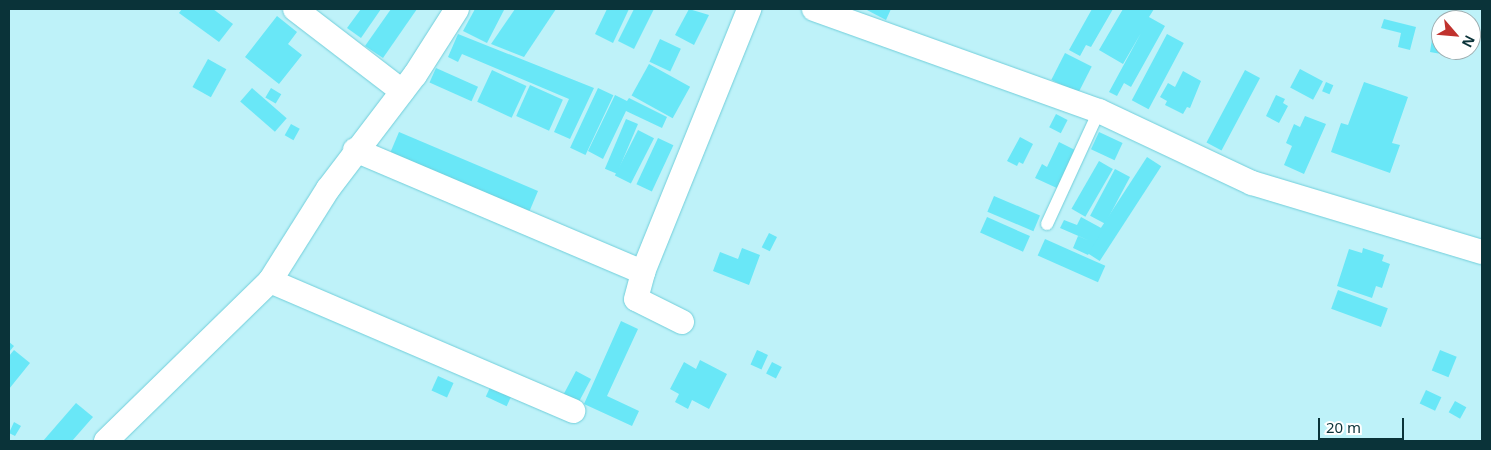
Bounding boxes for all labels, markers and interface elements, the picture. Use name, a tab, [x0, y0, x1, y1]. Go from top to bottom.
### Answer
north arrow	[1431, 10, 1481, 60]
text: N	[1458, 32, 1480, 51]
scale bar	[1321, 408, 1407, 440]
text: 20 m	[1326, 417, 1361, 437]

